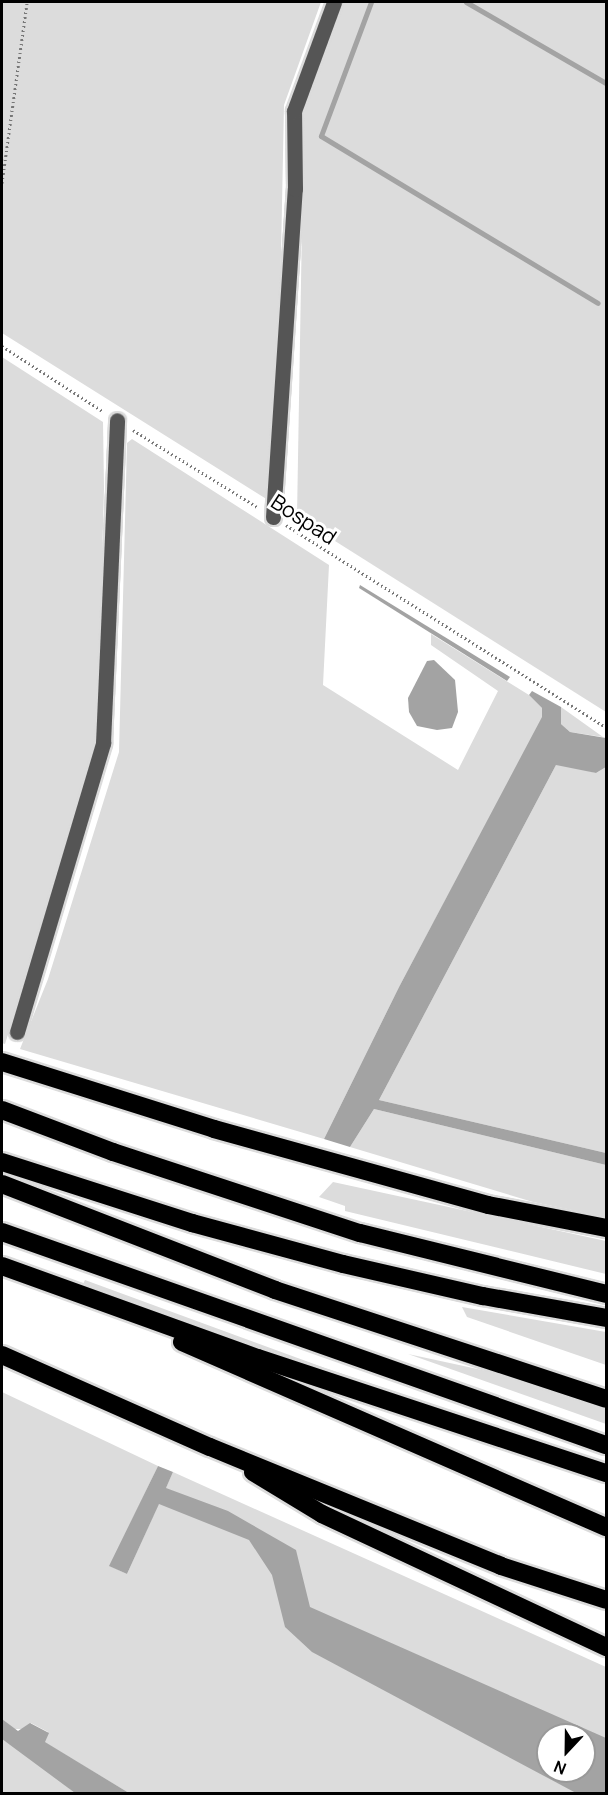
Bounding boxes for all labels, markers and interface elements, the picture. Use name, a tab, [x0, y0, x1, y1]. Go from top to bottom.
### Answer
street label: Bospad	[267, 489, 341, 549]
north arrow	[536, 1723, 596, 1783]
text: N	[551, 1755, 569, 1780]

